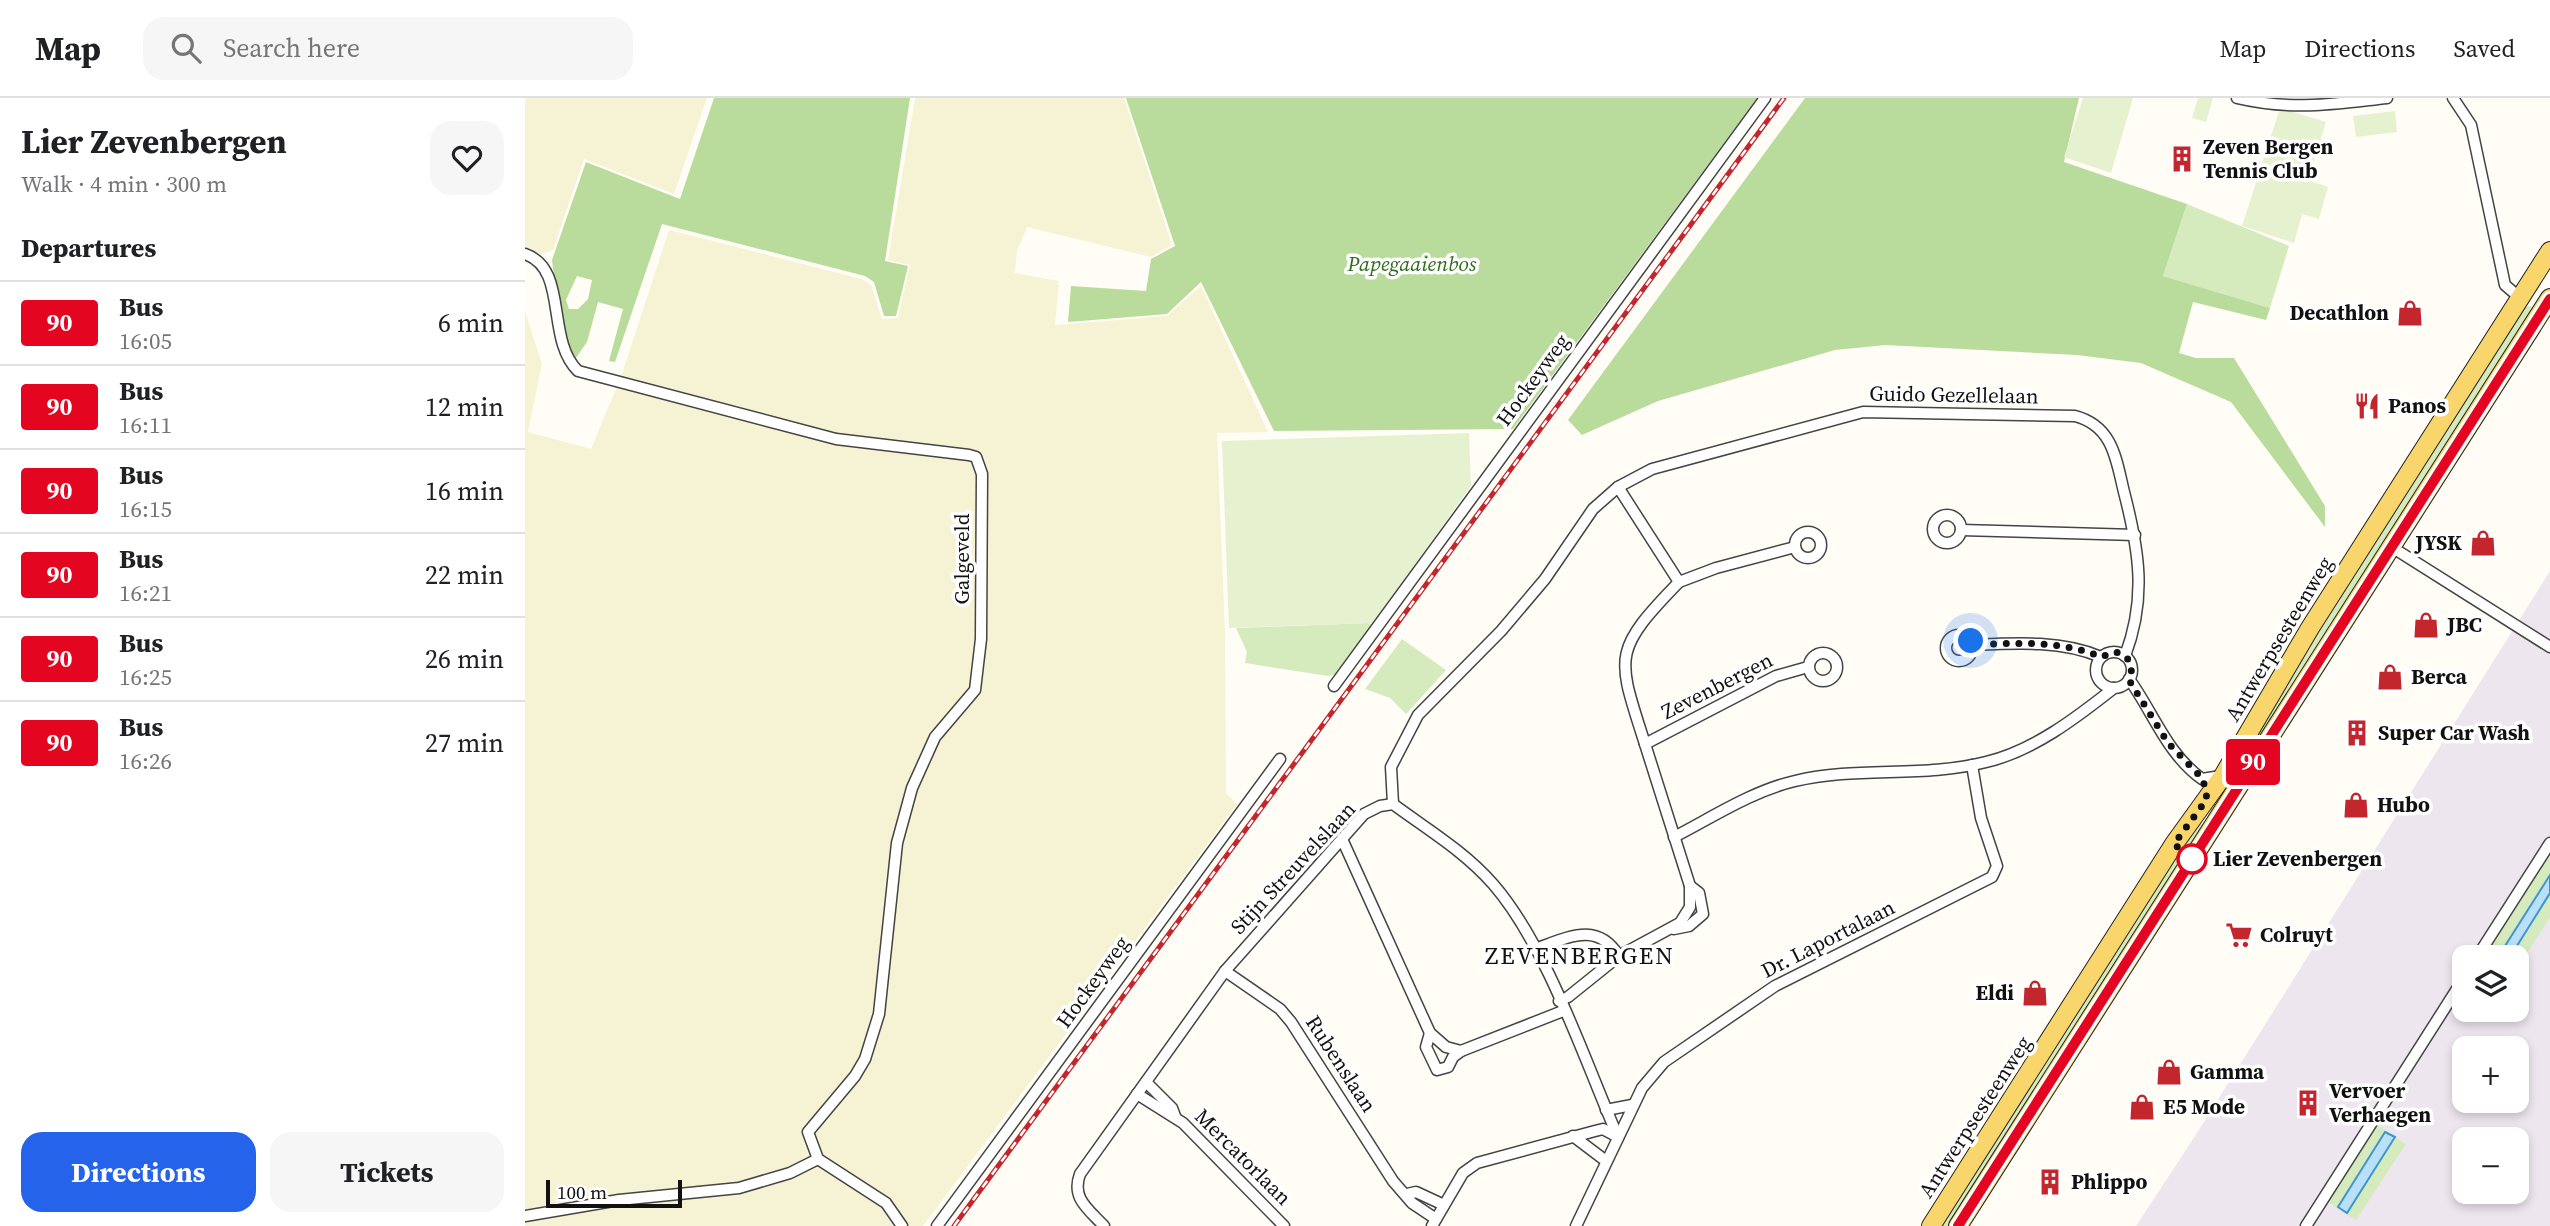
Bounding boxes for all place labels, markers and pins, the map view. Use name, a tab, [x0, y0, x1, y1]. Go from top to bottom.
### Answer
place label: Zeven Bergen Tennis Club	[2203, 132, 2334, 185]
building icon: Zeven Bergen Tennis Club	[2167, 144, 2197, 174]
place label: Decathlon	[2289, 298, 2389, 327]
shop icon: Decathlon	[2395, 298, 2425, 328]
restaurant icon: Panos	[2352, 391, 2382, 421]
place label: Panos	[2388, 391, 2446, 420]
place label: JYSK	[2413, 528, 2462, 557]
shop icon: JYSK	[2468, 528, 2498, 558]
shop icon: JBC	[2411, 610, 2441, 640]
place label: JBC	[2445, 610, 2482, 639]
shop icon: Berca	[2375, 662, 2405, 692]
place label: Berca	[2411, 662, 2468, 691]
building icon: Super Car Wash	[2342, 718, 2372, 748]
place label: Super Car Wash	[2378, 718, 2530, 747]
shop icon: Hubo	[2341, 790, 2371, 820]
place label: Hubo	[2377, 790, 2430, 819]
marker: Lier Zevenbergen	[2177, 844, 2207, 874]
place label: Lier Zevenbergen	[2213, 844, 2382, 873]
supermarket icon: Colruyt	[2224, 920, 2254, 950]
place label: Colruyt	[2260, 920, 2333, 949]
place label: Eldi	[1976, 978, 2014, 1007]
shop icon: Eldi	[2020, 978, 2050, 1008]
shop icon: Gamma	[2154, 1057, 2184, 1087]
place label: Gamma	[2190, 1057, 2265, 1086]
place label: Vervoer Verhaegen	[2329, 1076, 2431, 1129]
building icon: Vervoer Verhaegen	[2293, 1088, 2323, 1118]
shop icon: E5 Mode	[2127, 1092, 2157, 1122]
place label: E5 Mode	[2163, 1092, 2245, 1121]
building icon: Phlippo	[2035, 1167, 2065, 1197]
place label: Phlippo	[2071, 1167, 2147, 1196]

